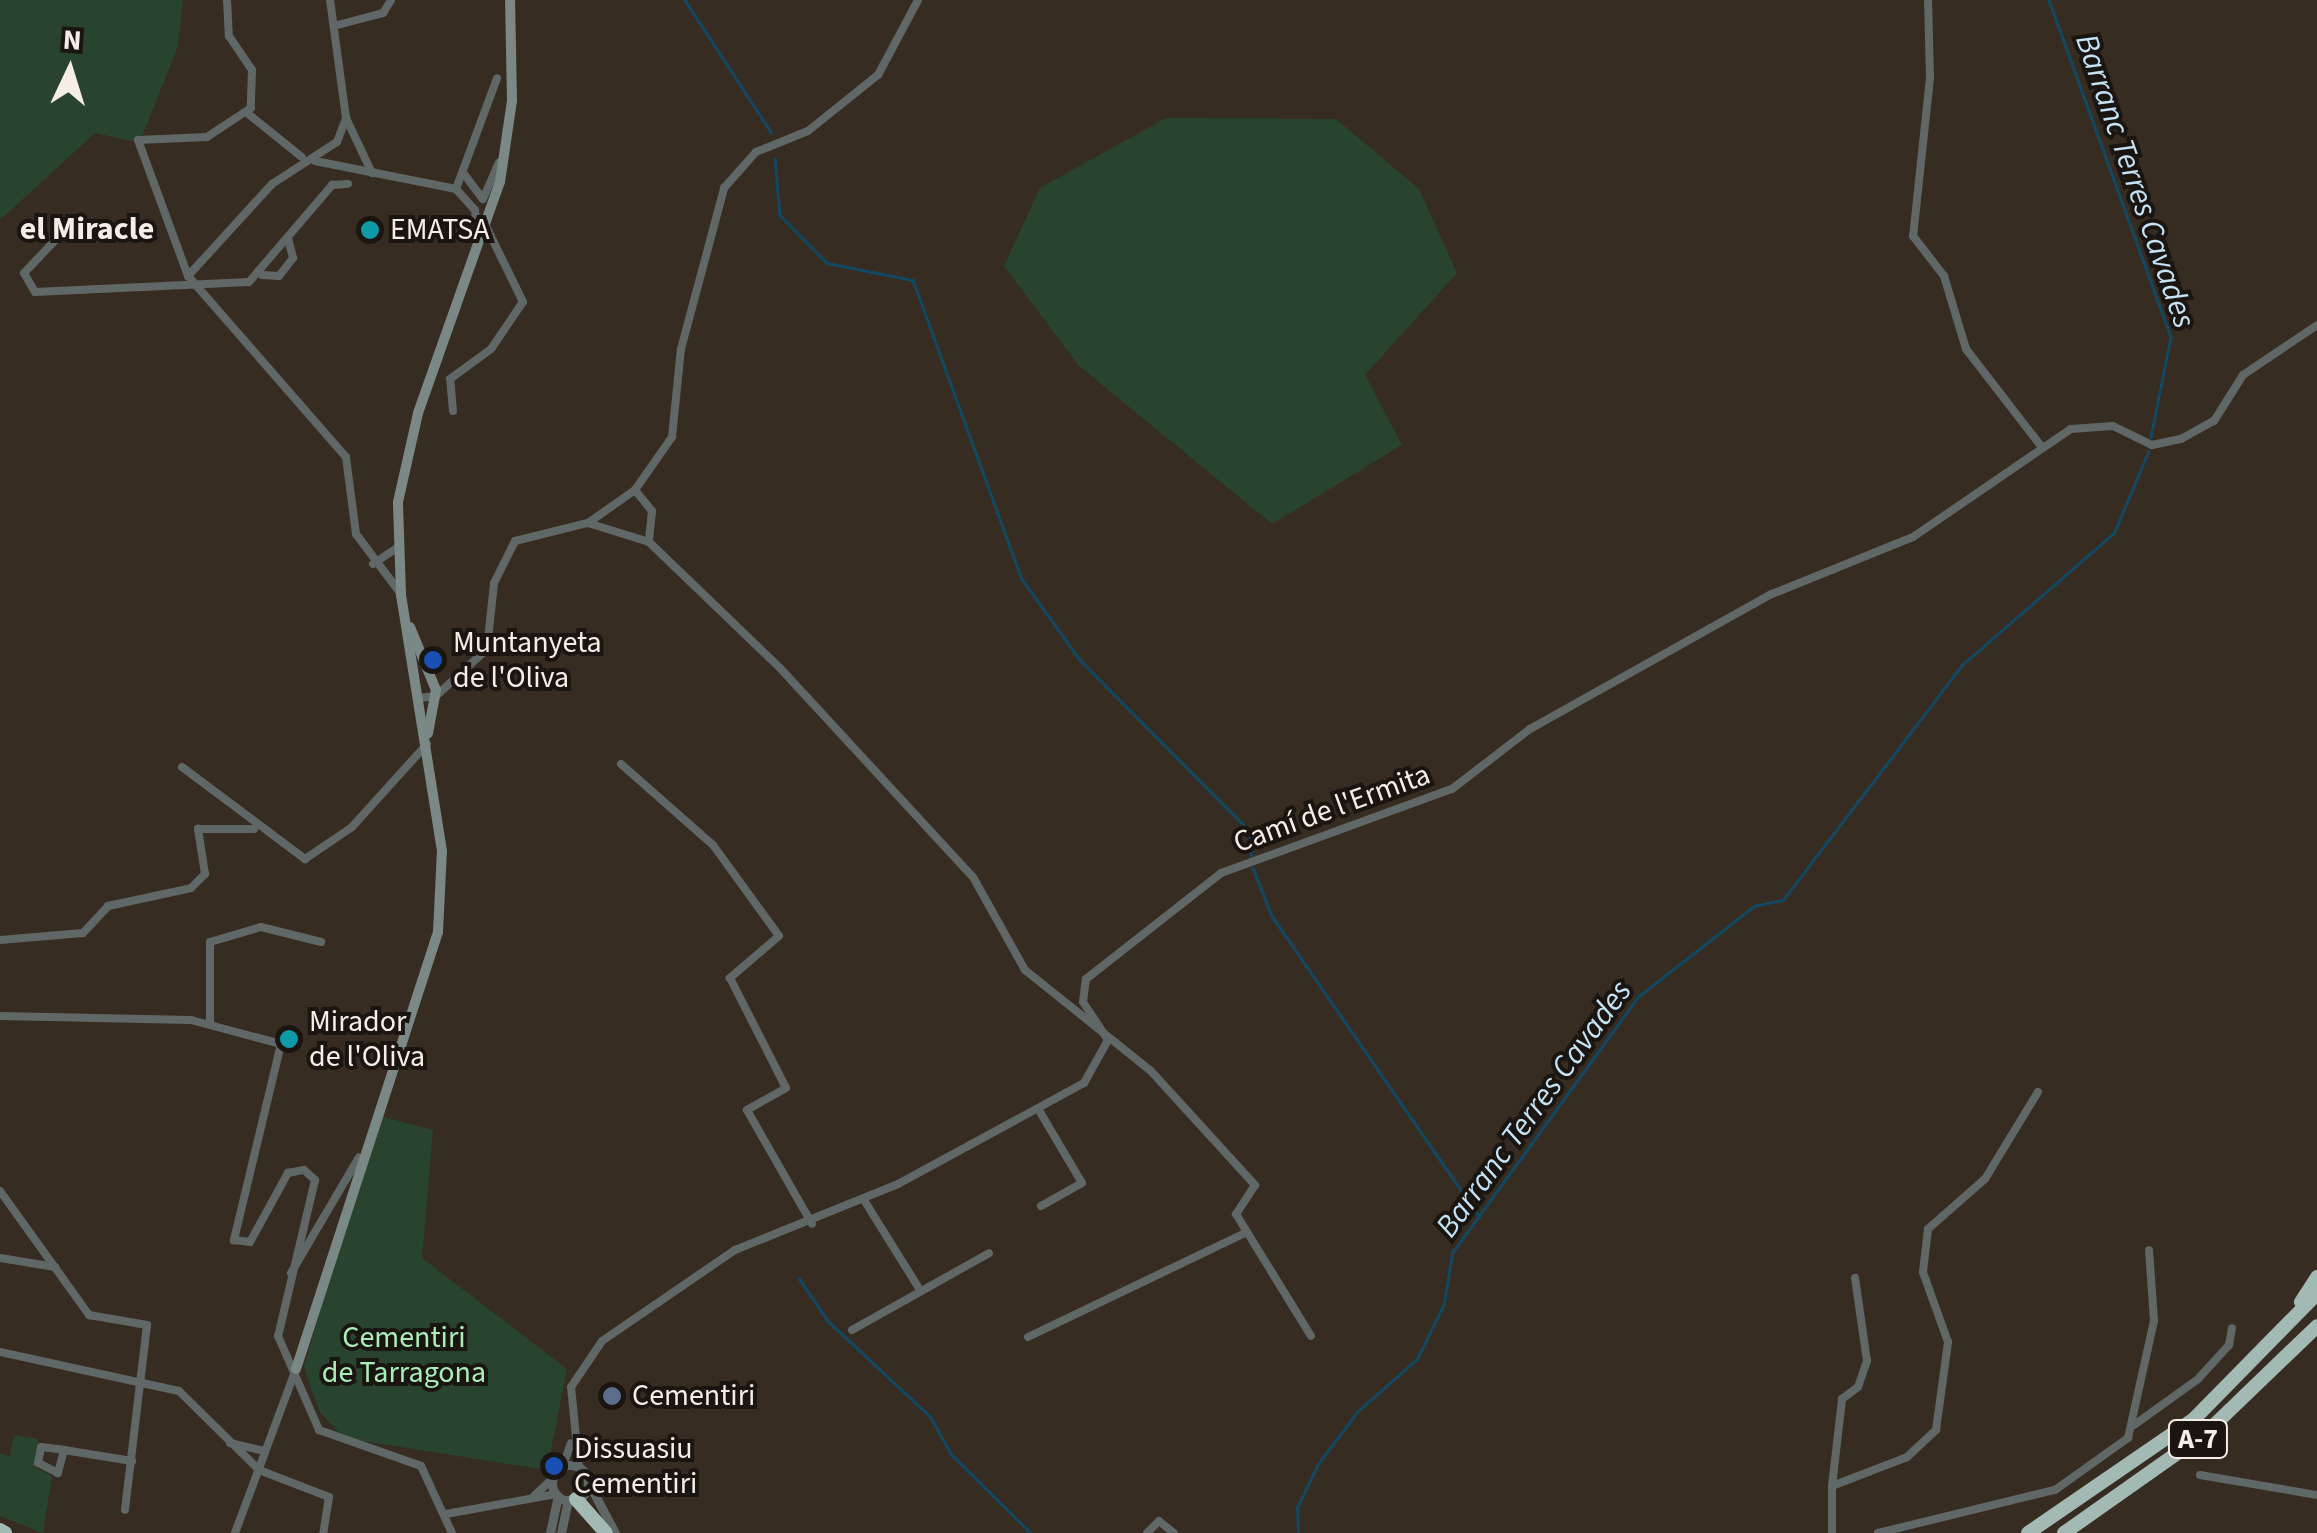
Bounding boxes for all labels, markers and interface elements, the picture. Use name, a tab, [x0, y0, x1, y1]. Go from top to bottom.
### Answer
text: N	[61, 19, 83, 61]
north arrow	[20, 20, 120, 120]
water label: Barranc Terres Cavades	[2067, 29, 2203, 333]
district label: el Miracle	[20, 210, 154, 248]
place label: EMATSA	[390, 212, 489, 248]
marker: EMATSA	[359, 219, 381, 241]
place label: Muntanyeta de l'Oliva	[453, 625, 602, 696]
marker: Muntanyeta de l'Oliva	[422, 649, 444, 671]
street label: Camí de l'Ermita	[1229, 757, 1435, 861]
water label: Barranc Terres Cavades	[1428, 973, 1640, 1245]
place label: Mirador de l'Oliva	[309, 1004, 425, 1074]
marker: Mirador de l'Oliva	[278, 1028, 300, 1050]
park label: Cementiri de Tarragona	[322, 1320, 486, 1390]
place label: Cementiri	[632, 1378, 755, 1414]
marker: Cementiri	[601, 1385, 623, 1407]
road number: A-7	[2166, 1416, 2230, 1462]
place label: Dissuasiu Cementiri	[574, 1431, 697, 1502]
marker: Dissuasiu Cementiri	[543, 1455, 565, 1477]

